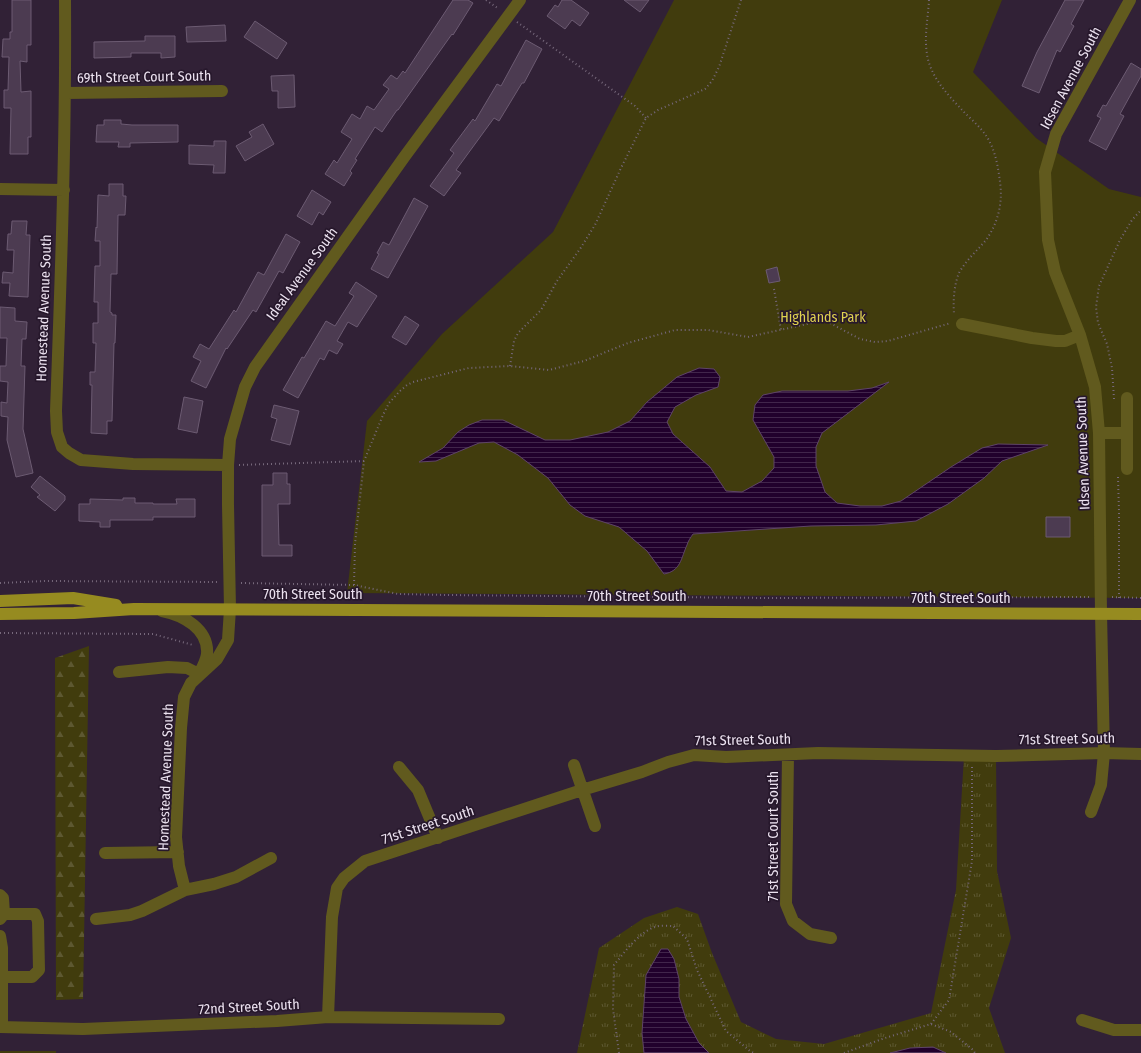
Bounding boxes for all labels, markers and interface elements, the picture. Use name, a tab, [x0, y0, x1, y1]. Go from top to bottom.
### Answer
street label: Idsen Avenue South	[1037, 24, 1105, 132]
street label: 69th Street Court South	[77, 67, 211, 87]
street label: Ideal Avenue South	[263, 224, 341, 324]
street label: Homestead Avenue South	[33, 234, 55, 382]
park label: Highlands Park	[780, 309, 866, 326]
street label: Idsen Avenue South	[1073, 396, 1093, 510]
street label: 70th Street South	[263, 586, 363, 603]
street label: 70th Street South	[587, 588, 687, 605]
street label: 70th Street South	[911, 590, 1011, 607]
street label: Homestead Avenue South	[155, 703, 177, 851]
street label: 71st Street South	[1019, 730, 1115, 748]
street label: 71st Street South	[695, 731, 791, 749]
street label: 71st Street Court South	[765, 771, 782, 901]
street label: 71st Street South	[380, 802, 476, 848]
street label: 72nd Street South	[198, 996, 300, 1018]

